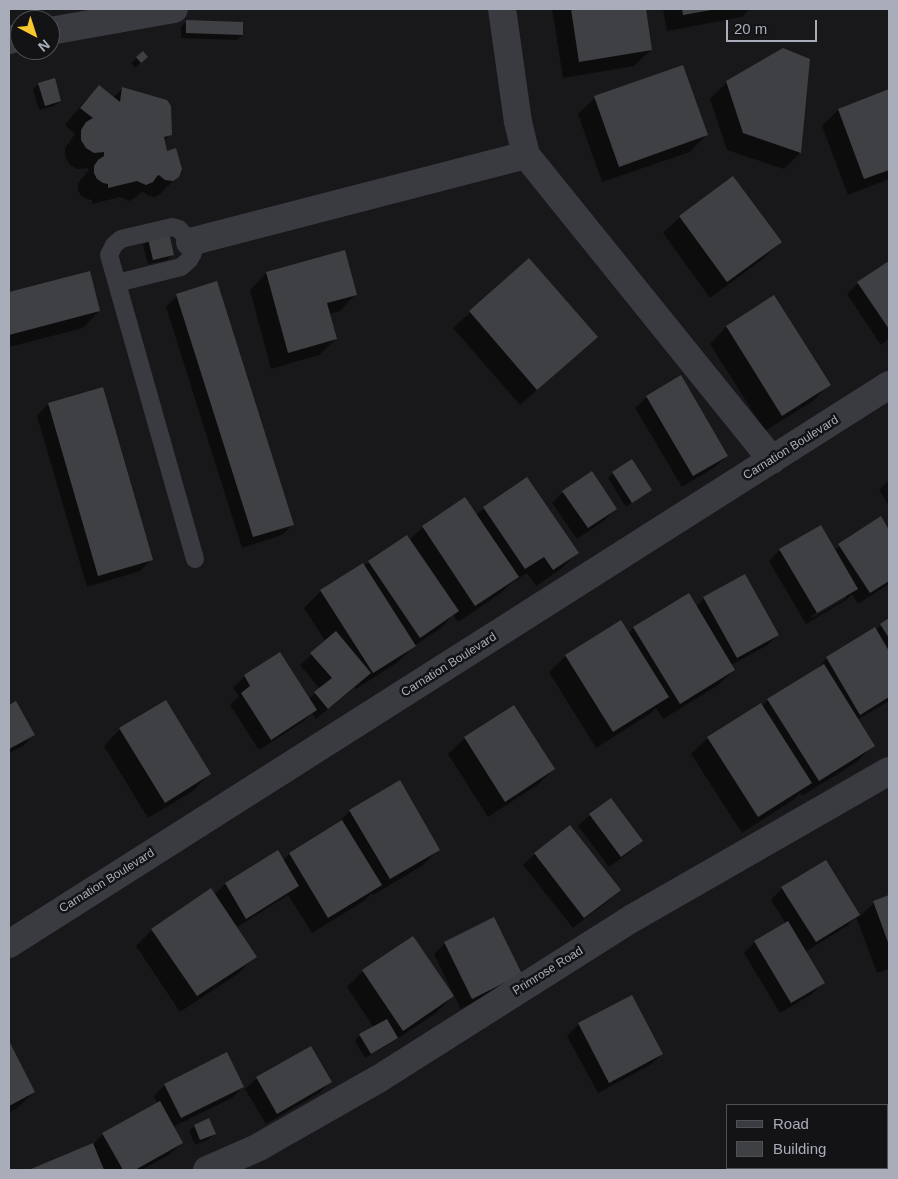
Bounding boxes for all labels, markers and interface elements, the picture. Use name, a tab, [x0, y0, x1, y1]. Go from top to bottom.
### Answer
north arrow	[10, 10, 60, 60]
scale bar	[728, 10, 819, 42]
text: 20 m	[734, 20, 767, 37]
text: N	[35, 36, 53, 55]
street label: Carnation Boulevard	[741, 413, 841, 483]
street label: Carnation Boulevard	[399, 630, 499, 700]
street label: Carnation Boulevard	[57, 846, 157, 916]
street label: Primrose Road	[510, 944, 586, 998]
legend	[726, 1104, 888, 1169]
text: Road	[773, 1115, 809, 1132]
text: Building	[773, 1140, 826, 1157]

